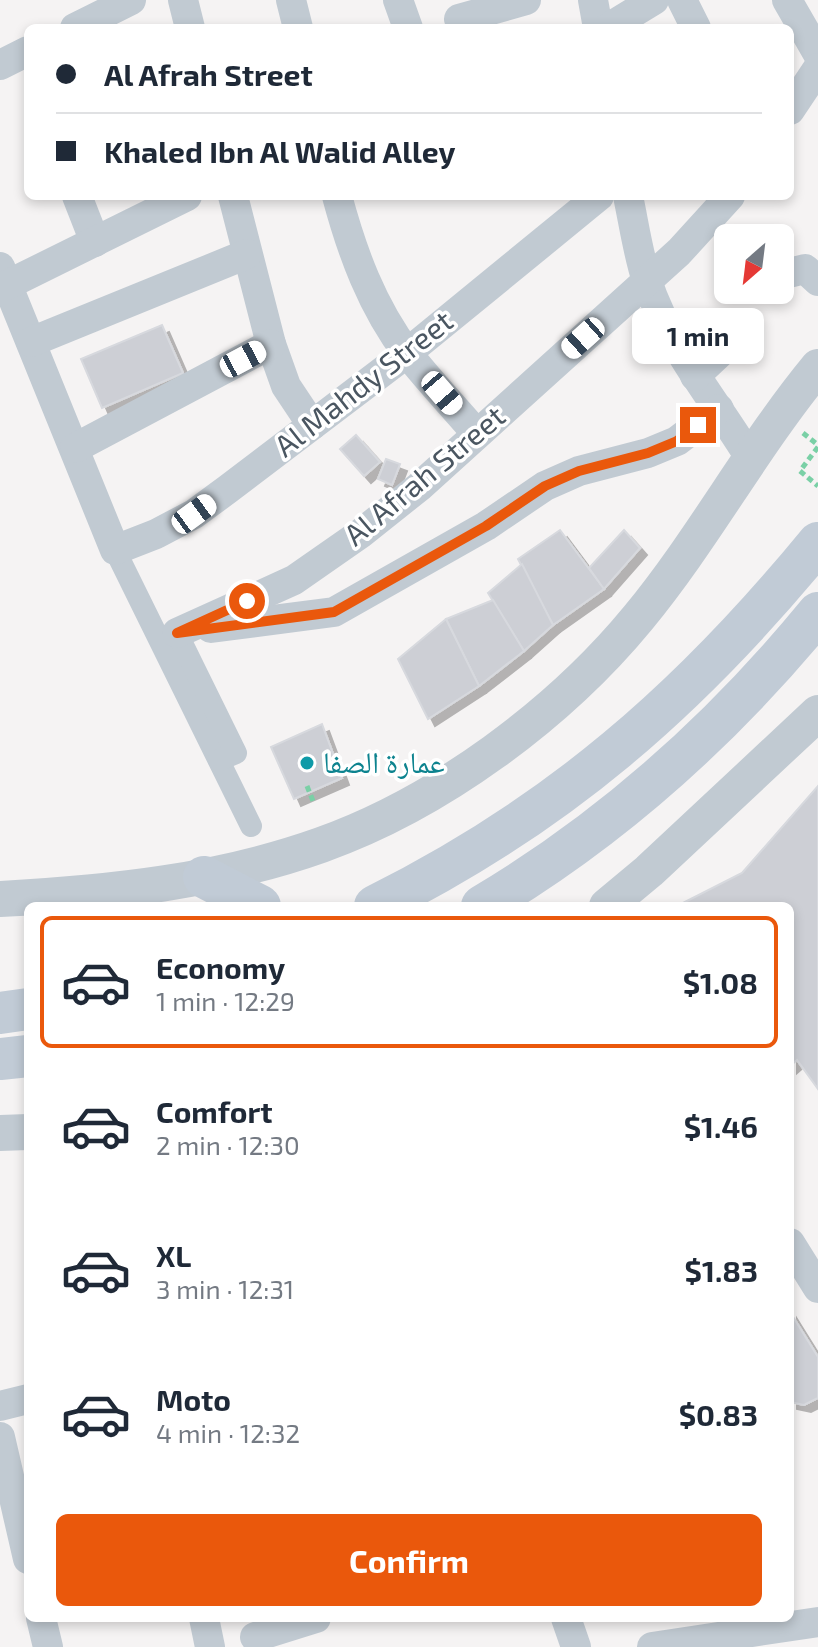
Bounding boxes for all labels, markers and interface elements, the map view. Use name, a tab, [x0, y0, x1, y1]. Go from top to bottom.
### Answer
text: Al Afrah Street	[104, 56, 313, 92]
text: Khaled Ibn Al Walid Alley	[104, 133, 456, 169]
north arrow	[714, 224, 794, 304]
map controls	[714, 224, 794, 304]
street label: Al Mahdy Street	[267, 302, 459, 463]
callout: 1 min	[632, 309, 764, 365]
car	[557, 313, 609, 363]
text: 1 min	[667, 320, 729, 351]
car	[216, 337, 270, 381]
car	[417, 367, 467, 419]
street label: Al Afrah Street	[336, 397, 511, 552]
route end	[680, 407, 716, 443]
car	[168, 490, 220, 538]
route start	[229, 583, 265, 619]
place label: عمارة الصفا	[323, 743, 445, 779]
marker: عمارة الصفا	[298, 754, 316, 772]
icon: car	[60, 946, 132, 1018]
text: Economy	[156, 949, 285, 985]
text: $1.08	[683, 964, 758, 1000]
text: 1 min · 12:29	[156, 985, 295, 1016]
icon: car	[60, 1090, 132, 1162]
text: Comfort	[156, 1093, 273, 1129]
text: $1.46	[684, 1108, 758, 1144]
text: 2 min · 12:30	[156, 1129, 300, 1160]
icon: car	[60, 1234, 132, 1306]
text: XL	[156, 1237, 191, 1273]
text: $1.83	[685, 1252, 758, 1288]
text: 3 min · 12:31	[156, 1273, 294, 1304]
icon: car	[60, 1378, 132, 1450]
text: Moto	[156, 1381, 231, 1417]
text: $0.83	[679, 1396, 758, 1432]
text: 4 min · 12:32	[156, 1417, 300, 1448]
button: Confirm	[56, 1514, 762, 1606]

